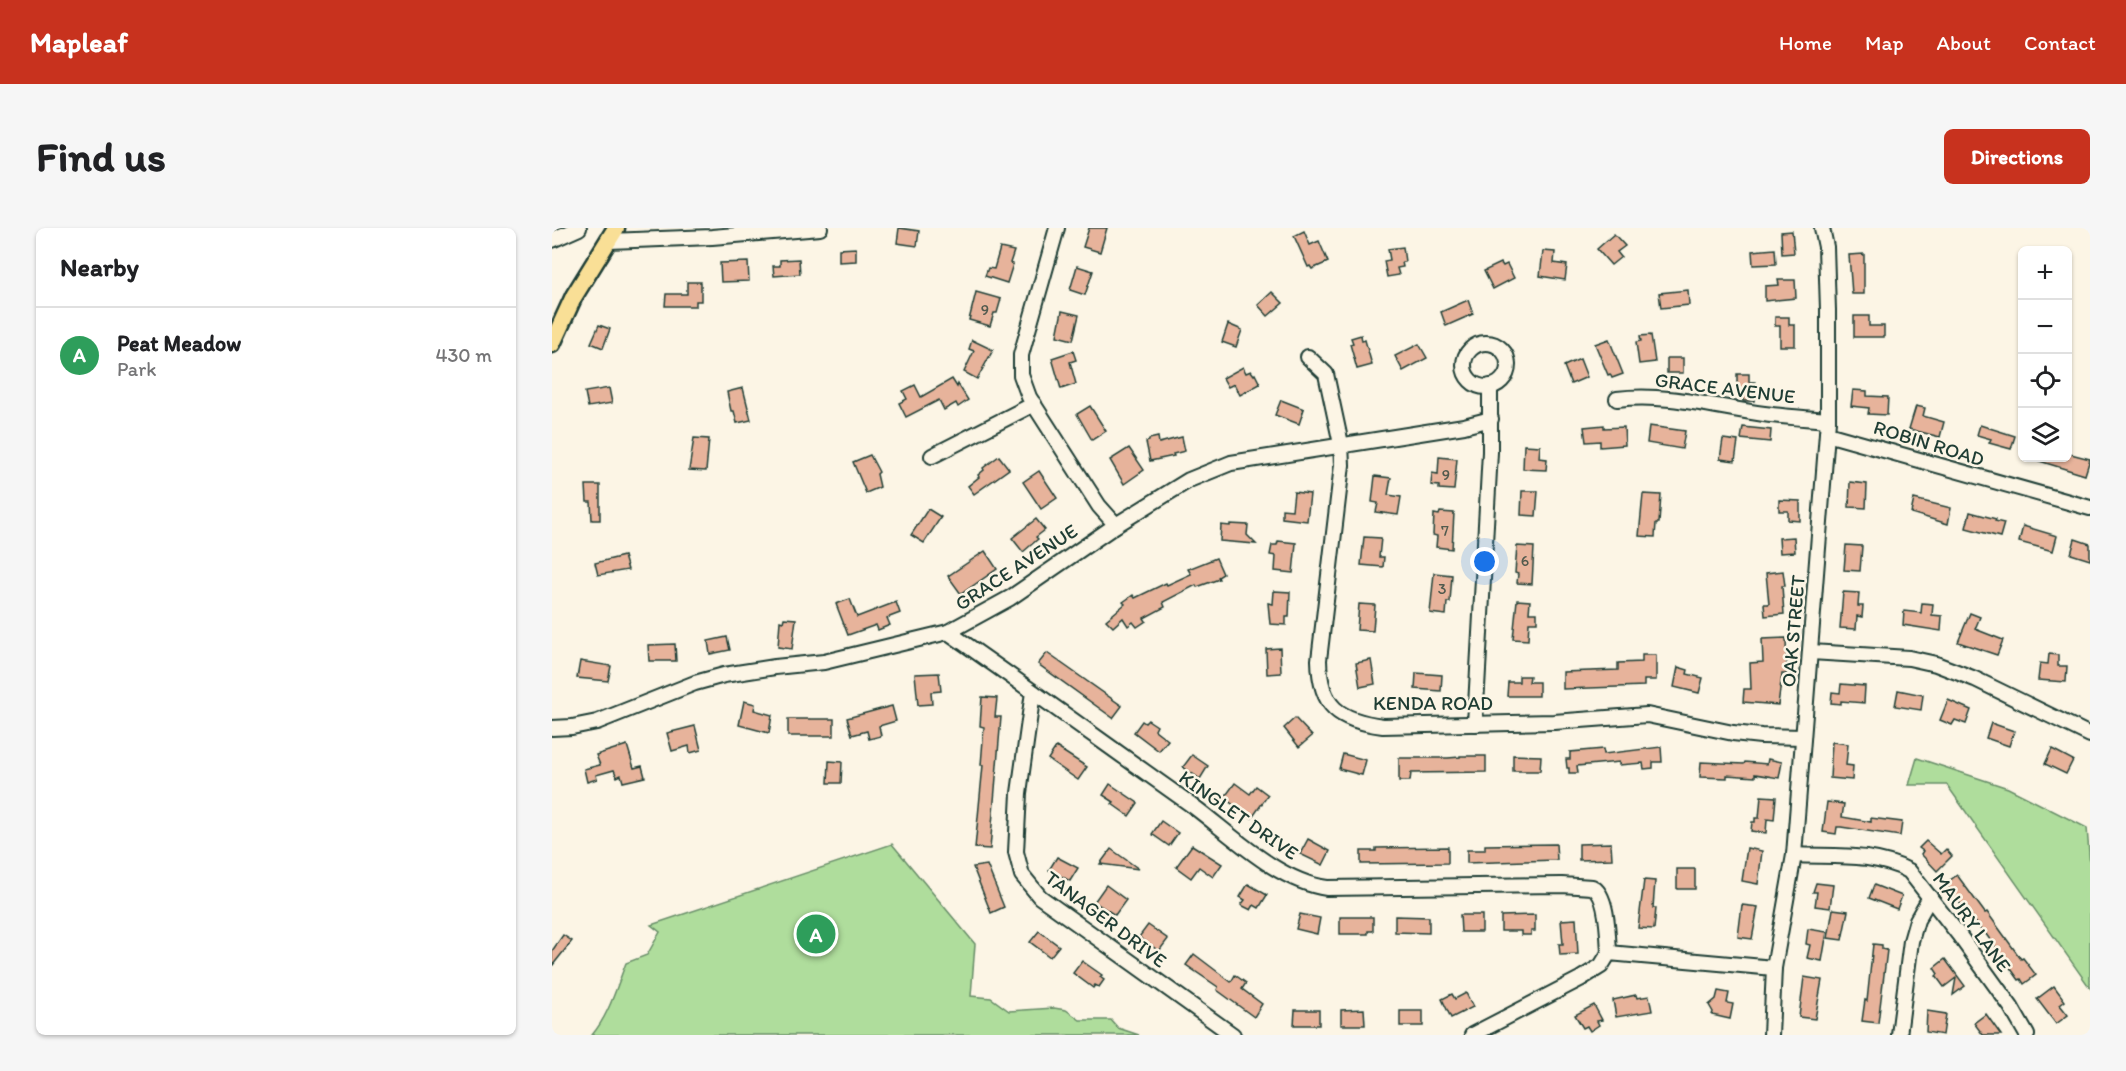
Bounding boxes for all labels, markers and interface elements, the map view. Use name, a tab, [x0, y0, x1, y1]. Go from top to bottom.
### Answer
text: Mapleaf	[30, 25, 128, 59]
text: Home	[1779, 30, 1832, 55]
text: Map	[1865, 30, 1904, 55]
text: About	[1937, 30, 1991, 55]
text: Contact	[2024, 30, 2096, 55]
button: Directions	[1944, 129, 2090, 184]
text: Find us	[36, 131, 166, 182]
map controls	[2018, 246, 2072, 462]
button: +	[2018, 246, 2072, 300]
text: Nearby	[60, 251, 139, 283]
house number: 9	[981, 300, 989, 319]
button: −	[2018, 300, 2072, 354]
text: Peat Meadow	[117, 330, 241, 357]
text: A	[73, 343, 86, 367]
text: 430 m	[435, 343, 492, 367]
button: locate	[2018, 354, 2072, 408]
text: Park	[117, 357, 156, 381]
street label: GRACE AVENUE	[1654, 367, 1796, 409]
button: layers	[2018, 408, 2072, 462]
street label: ROBIN ROAD	[1871, 415, 1987, 471]
house number: 9	[1442, 465, 1450, 484]
street label: GRACE AVENUE	[950, 519, 1082, 615]
house number: 7	[1441, 521, 1449, 540]
your location	[1470, 547, 1499, 576]
house number: 6	[1521, 551, 1529, 570]
street label: OAK STREET	[1776, 574, 1810, 688]
house number: 3	[1438, 579, 1447, 598]
street label: KENDA ROAD	[1373, 691, 1493, 715]
street label: KINGLET DRIVE	[1175, 765, 1303, 865]
street label: TANAGER DRIVE	[1040, 865, 1172, 973]
street label: MAURY LANE	[1928, 867, 2016, 977]
pin: A	[796, 912, 836, 956]

